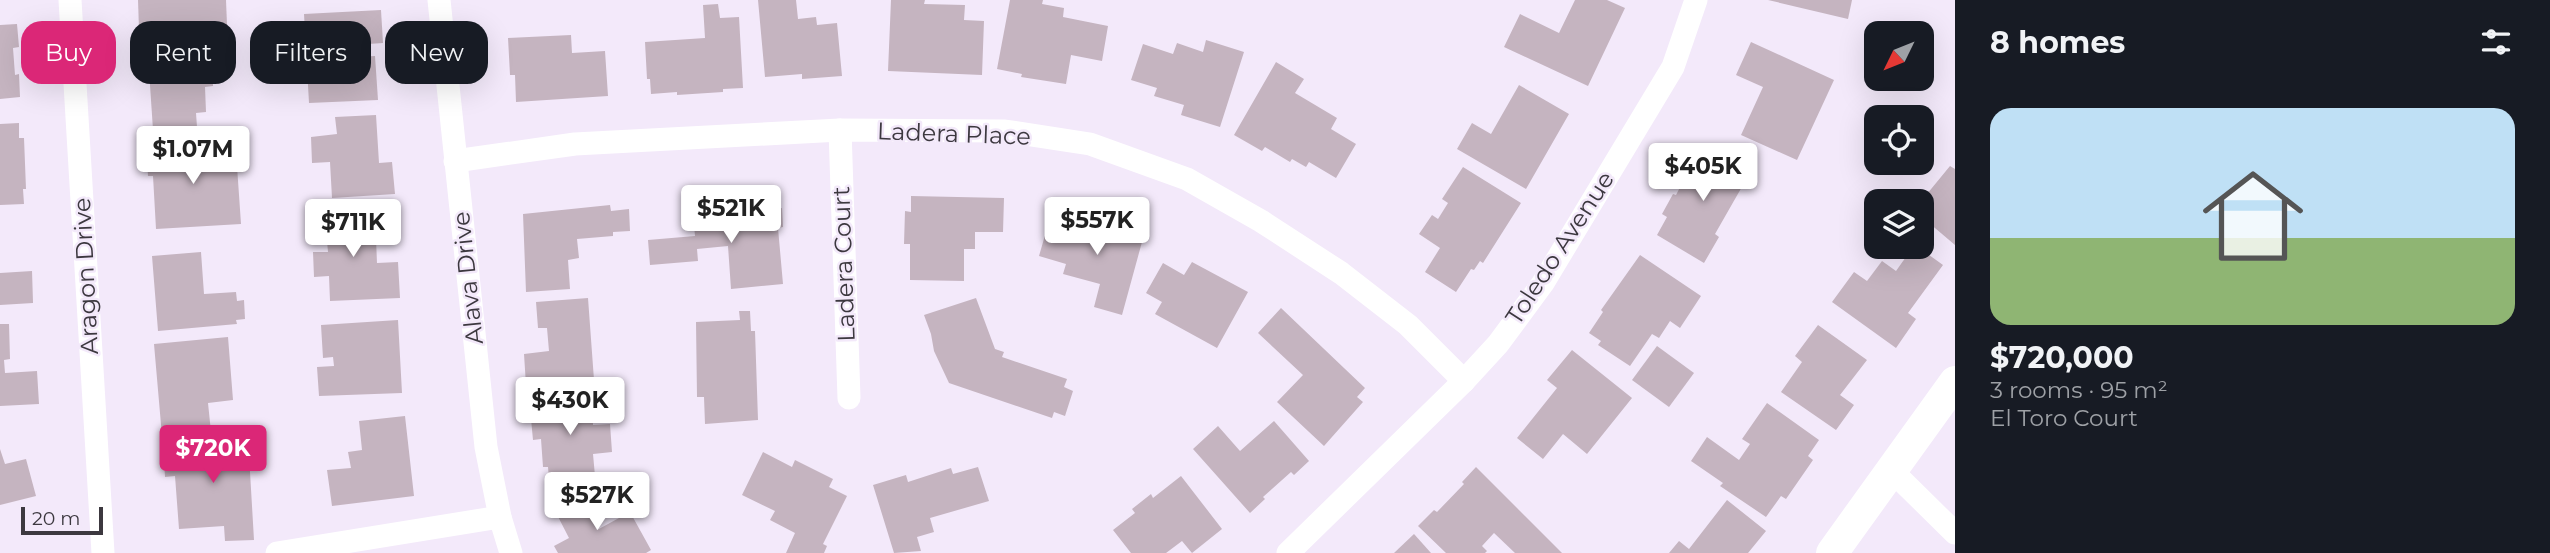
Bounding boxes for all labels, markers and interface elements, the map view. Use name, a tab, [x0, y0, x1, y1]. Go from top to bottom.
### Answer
chip: Buy	[21, 21, 116, 84]
chip: Rent	[130, 21, 236, 84]
chip: Filters	[250, 21, 371, 84]
chip: New	[385, 21, 488, 84]
north arrow	[1864, 21, 1934, 91]
map controls	[1864, 21, 1934, 259]
icon: filters	[2477, 23, 2515, 61]
text: 8 homes	[1990, 24, 2125, 61]
button: locate	[1864, 105, 1934, 175]
street label: Ladera Place	[877, 116, 1031, 151]
pin: $1.07M	[136, 127, 250, 186]
text: $1.07M	[153, 135, 233, 163]
pin: $405K	[1654, 144, 1752, 203]
text: $405K	[1664, 152, 1742, 180]
icon: home	[2190, 153, 2316, 279]
street label: Toledo Avenue	[1499, 166, 1620, 330]
pin: $521K	[682, 186, 780, 245]
street label: Ladera Court	[826, 186, 861, 342]
button: layers	[1864, 189, 1934, 259]
text: $521K	[697, 194, 765, 222]
street label: Aragon Drive	[67, 197, 104, 355]
pin: $557K	[1048, 198, 1146, 257]
pin: $711K	[304, 200, 402, 259]
text: $557K	[1061, 206, 1133, 234]
text: $711K	[321, 208, 385, 236]
street label: Alava Drive	[446, 210, 489, 346]
text: $720,000	[1990, 339, 2134, 376]
text: 3 rooms · 95 m²	[1990, 376, 2168, 404]
pin: $430K	[521, 378, 619, 437]
text: $430K	[532, 386, 608, 414]
text: El Toro Court	[1990, 404, 2138, 432]
pin: $720K	[164, 426, 262, 485]
text: $720K	[176, 434, 250, 462]
pin: $527K	[548, 472, 646, 532]
text: $527K	[560, 481, 634, 509]
scale bar	[21, 504, 103, 536]
text: 20 m	[32, 507, 80, 530]

